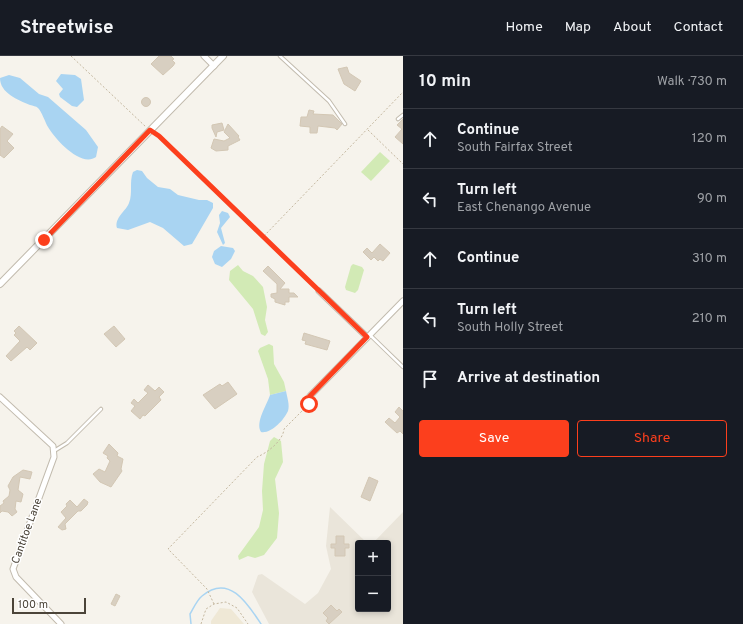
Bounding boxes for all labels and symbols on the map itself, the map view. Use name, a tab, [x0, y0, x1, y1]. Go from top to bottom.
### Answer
route end	[35, 231, 53, 249]
route start	[300, 395, 318, 413]
street label: Cantitoe Lane	[9, 496, 45, 566]
scale bar	[12, 596, 86, 615]

